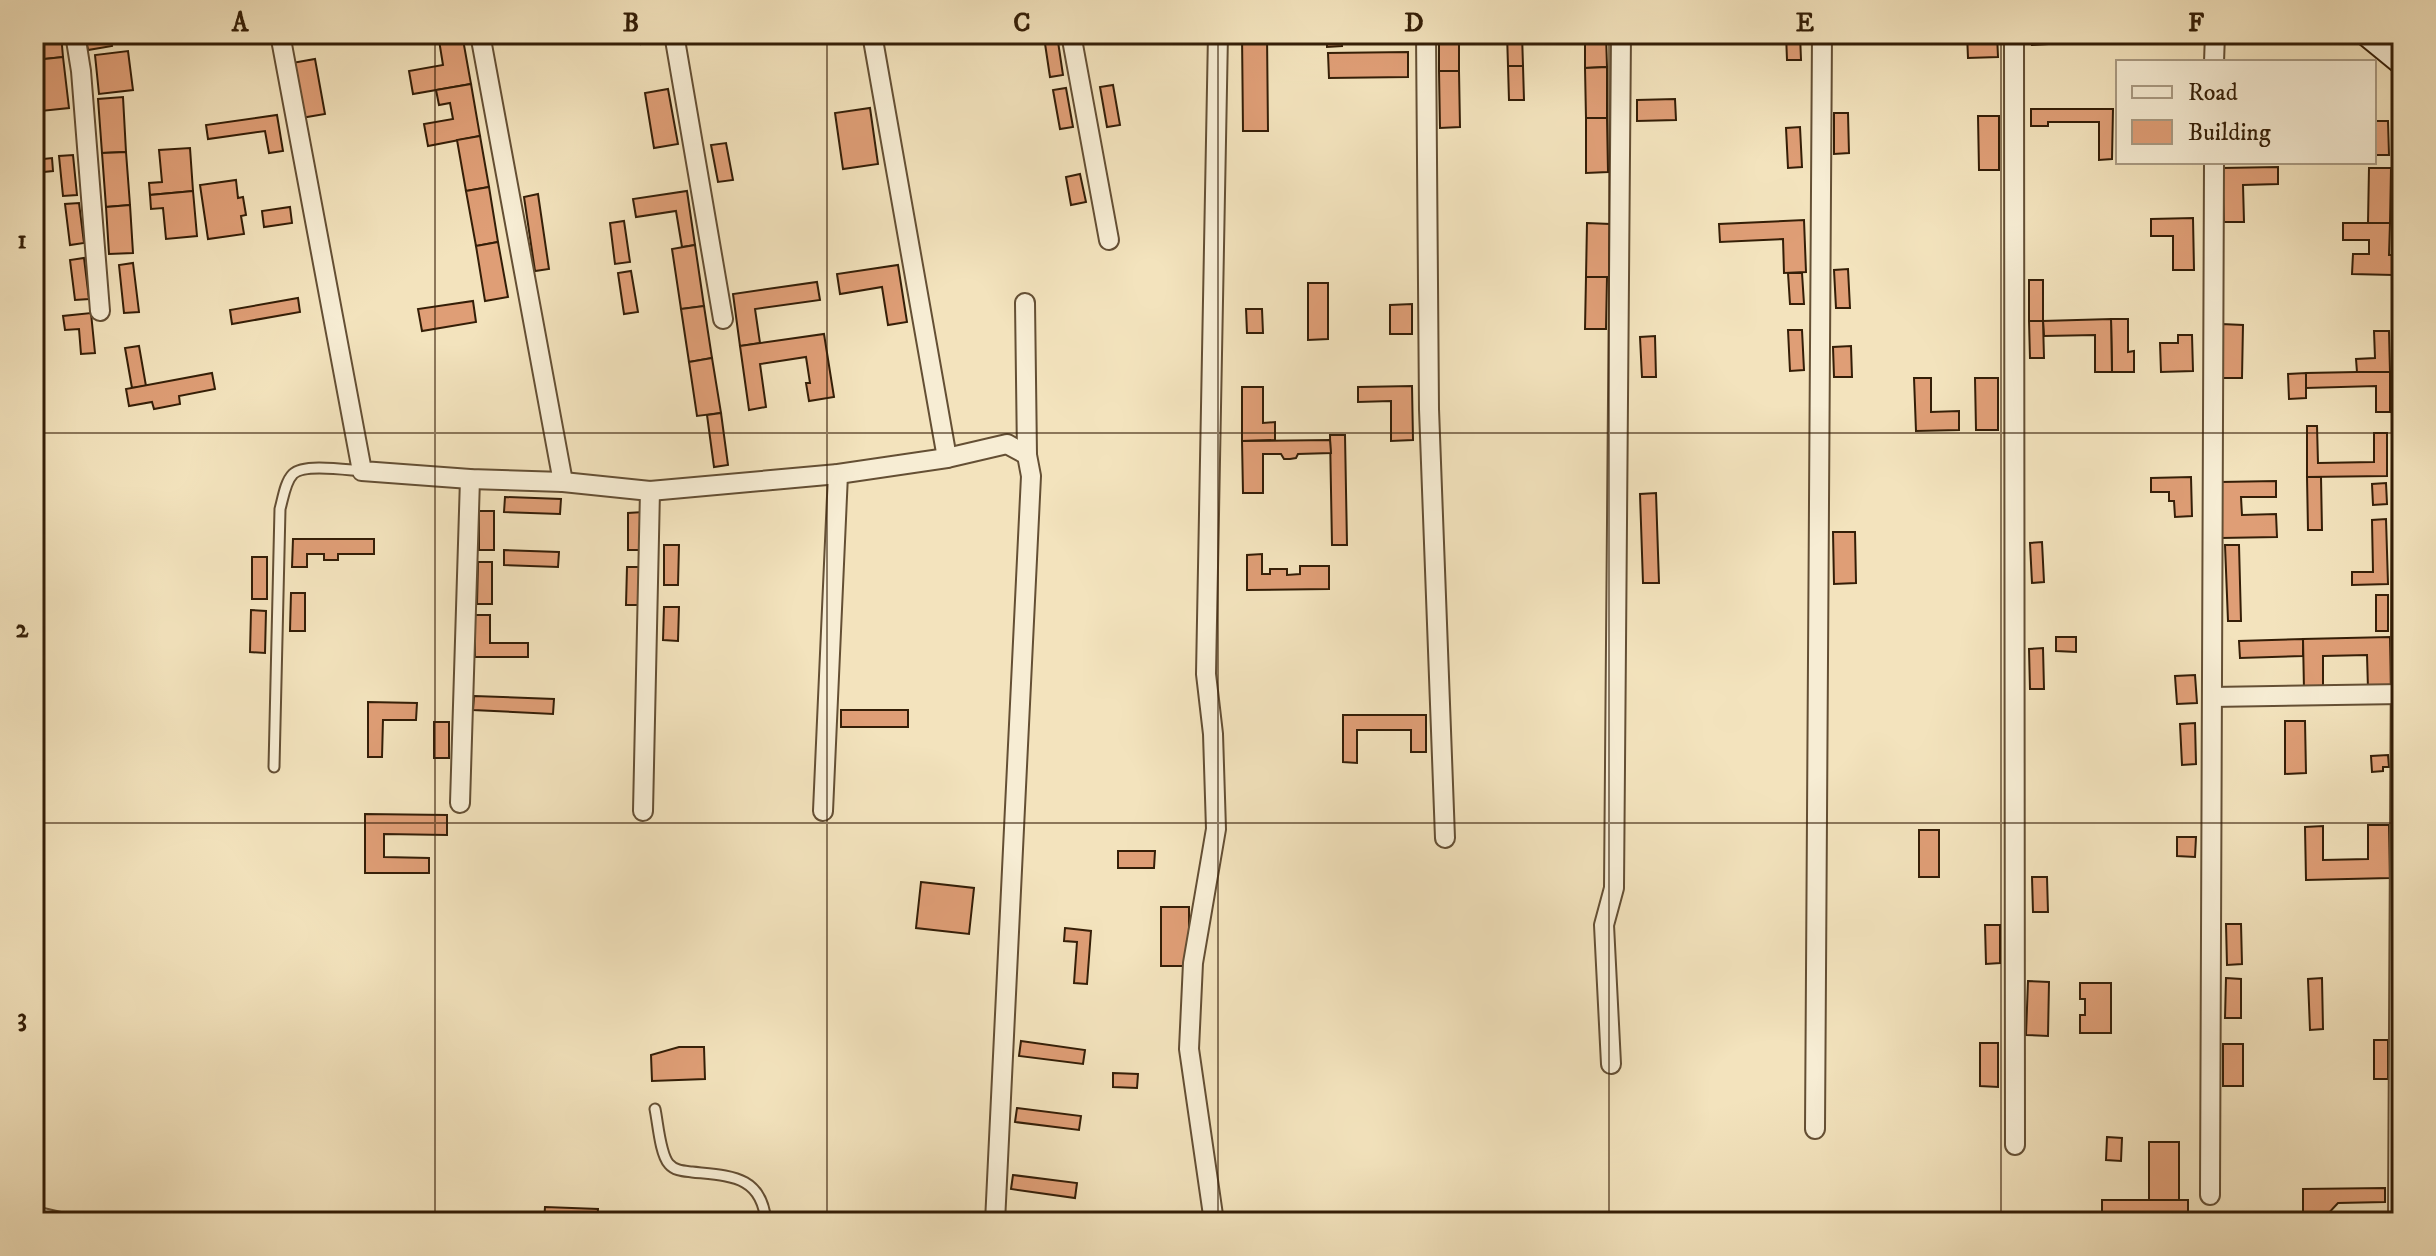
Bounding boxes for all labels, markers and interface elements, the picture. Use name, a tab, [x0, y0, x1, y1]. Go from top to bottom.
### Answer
text: A	[231, 7, 250, 40]
text: B	[623, 7, 639, 40]
text: C	[1013, 7, 1031, 40]
text: D	[1404, 7, 1424, 40]
text: E	[1796, 7, 1814, 40]
text: F	[2188, 7, 2205, 40]
legend	[2116, 60, 2376, 164]
text: Road	[2188, 78, 2238, 108]
text: Building	[2188, 118, 2271, 148]
text: 1	[17, 224, 27, 257]
text: 2	[16, 613, 30, 646]
text: 3	[17, 1002, 27, 1035]

